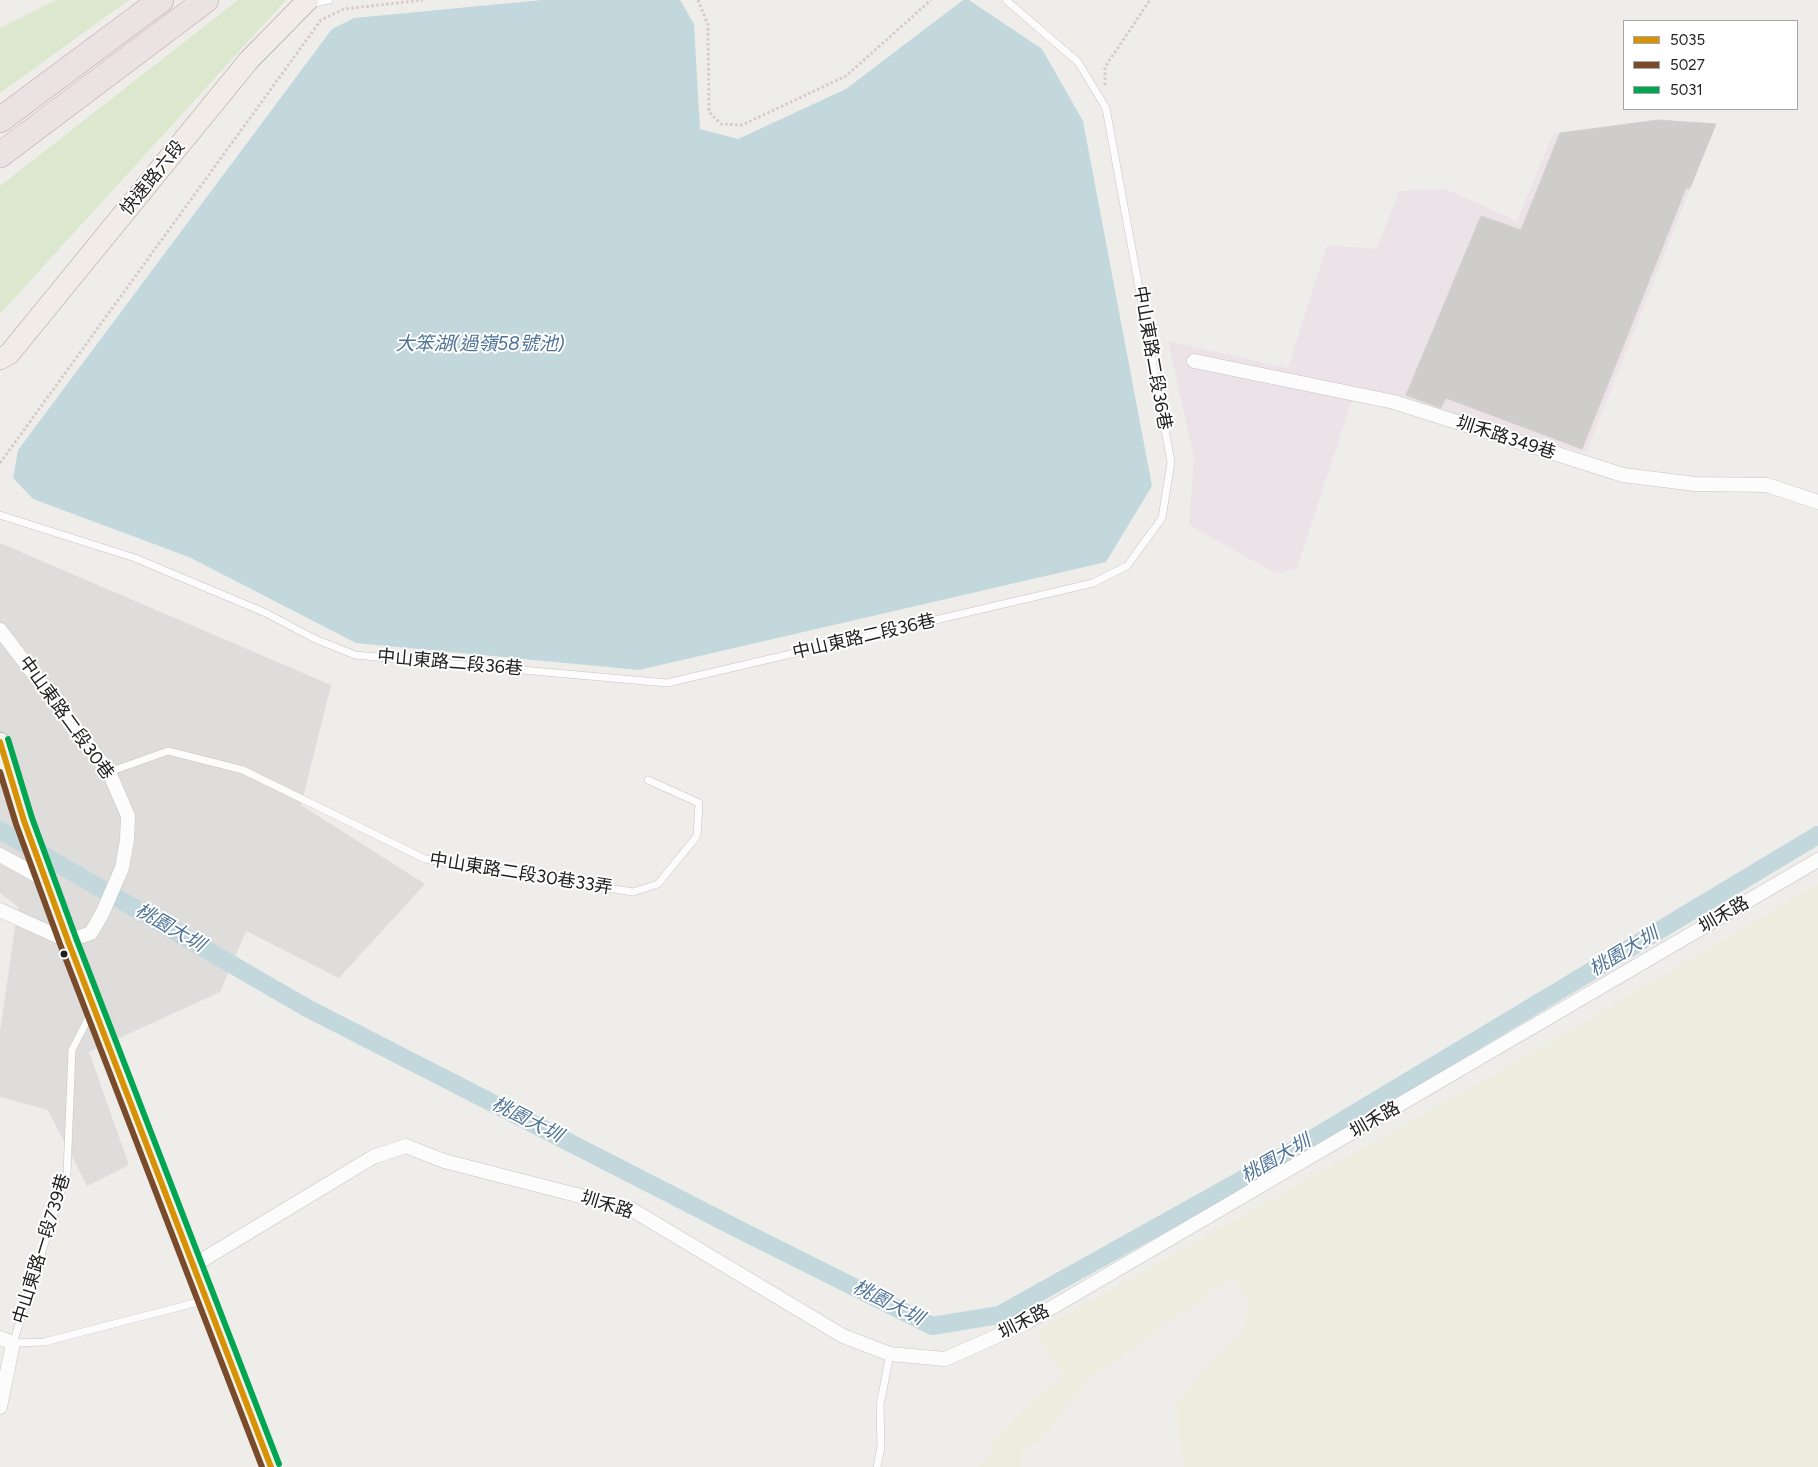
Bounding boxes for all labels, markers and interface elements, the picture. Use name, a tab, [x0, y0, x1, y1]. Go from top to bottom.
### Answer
legend	[1623, 20, 1798, 110]
text: 5035	[1670, 31, 1705, 49]
text: 5027	[1670, 56, 1705, 74]
text: 5031	[1670, 81, 1703, 99]
street label: 快速路六段	[116, 136, 190, 220]
street label: 中山東路二段36巷	[1129, 284, 1175, 432]
water label: 大笨湖(過嶺58號池)	[395, 333, 565, 355]
street label: 圳禾路349巷	[1454, 412, 1558, 464]
street label: 中山東路二段36巷	[790, 610, 938, 664]
street label: 中山東路二段36巷	[376, 646, 524, 680]
street label: 中山東路二段30巷	[14, 652, 118, 784]
street label: 中山東路二段30巷33弄	[428, 849, 614, 899]
street label: 圳禾路	[1695, 892, 1753, 938]
water label: 桃園大圳	[131, 899, 209, 957]
water label: 桃園大圳	[1586, 923, 1662, 981]
unlabelled marker	[59, 949, 69, 959]
water label: 桃園大圳	[488, 1093, 566, 1147]
street label: 圳禾路	[1346, 1097, 1404, 1143]
water label: 桃園大圳	[1237, 1130, 1315, 1188]
street label: 中山東路一段739巷	[9, 1171, 75, 1327]
street label: 圳禾路	[578, 1187, 636, 1223]
water label: 桃園大圳	[849, 1276, 927, 1330]
street label: 圳禾路	[995, 1300, 1053, 1344]

